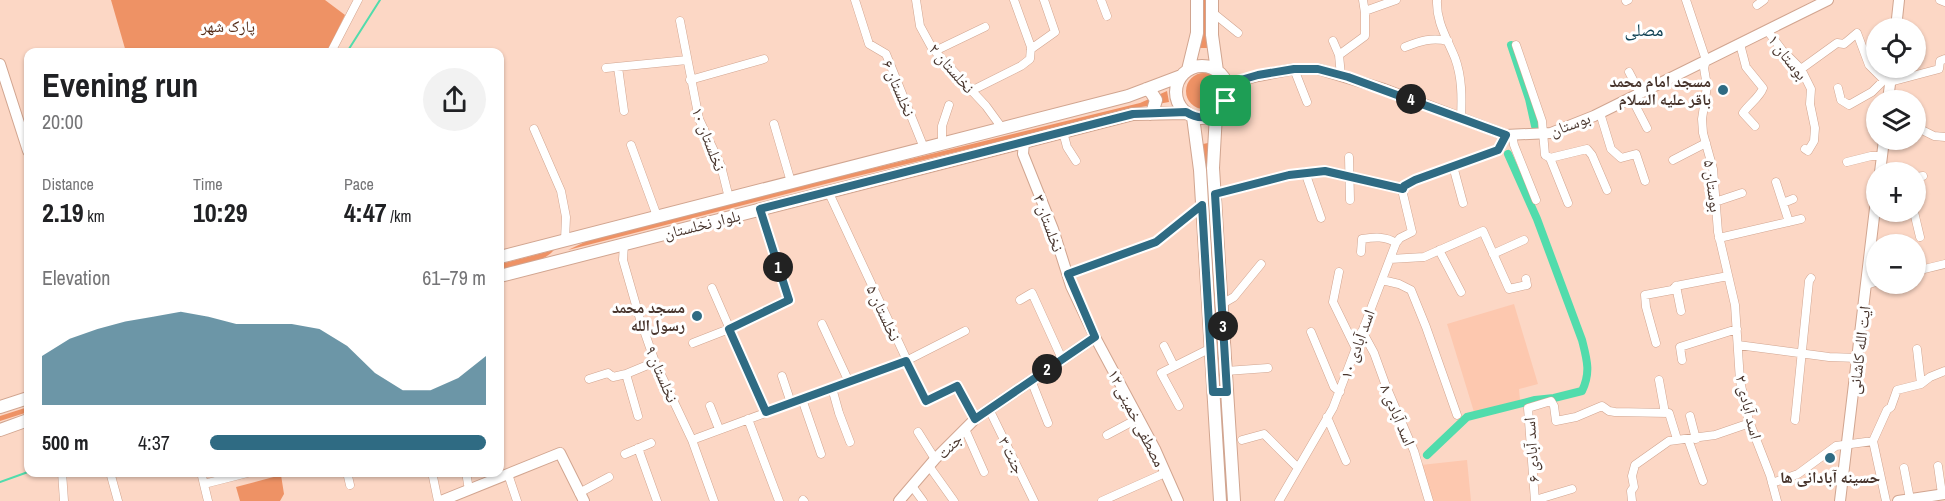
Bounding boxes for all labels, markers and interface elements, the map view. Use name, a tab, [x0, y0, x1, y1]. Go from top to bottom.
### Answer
park label: پارک شهر	[200, 15, 255, 37]
district label: مصلی	[1625, 17, 1664, 42]
map controls	[1866, 18, 1926, 294]
button: locate	[1866, 18, 1926, 78]
street label: بوستان ۱	[1763, 30, 1813, 84]
street label: نخلستان ۲	[924, 38, 980, 98]
street label: نخلستان ۶	[877, 56, 921, 120]
text: Evening run	[42, 63, 198, 107]
button: share	[423, 68, 486, 131]
place label: مسجد امام محمد باقر علیه السلام	[1610, 70, 1711, 111]
pin	[1200, 75, 1251, 126]
marker: مسجد امام محمد باقر علیه السلام	[1716, 83, 1730, 97]
icon: arrive	[1209, 84, 1242, 117]
pin: 4	[1396, 84, 1426, 114]
text: 4	[1407, 88, 1415, 110]
button: layers	[1866, 90, 1926, 150]
street label: نخلستان ۱۰	[687, 104, 731, 174]
street label: بوستان	[1547, 107, 1593, 141]
text: 20:00	[42, 108, 83, 135]
street label: بوستان ۵	[1699, 159, 1727, 213]
button: +	[1866, 162, 1926, 222]
text: Distance	[42, 173, 94, 195]
text: Time	[193, 173, 223, 195]
text: Pace	[344, 173, 374, 195]
street label: نخلستان ۳	[1028, 191, 1070, 255]
text: 2.19	[42, 195, 84, 230]
text: 10:29	[193, 195, 248, 230]
text: 4:47	[344, 195, 387, 230]
street label: بلوار نخلستان	[661, 204, 743, 244]
text: km	[84, 205, 105, 227]
text: /km	[387, 205, 411, 227]
button: −	[1866, 234, 1926, 294]
pin: 1	[763, 252, 793, 282]
text: 1	[774, 256, 782, 278]
text: Elevation	[42, 264, 110, 291]
text: 61–79 m	[422, 264, 486, 291]
street label: نخلستان ۵	[861, 281, 907, 345]
place label: مسجد محمد رسول‌الله	[612, 296, 685, 336]
street label: ایت الله کاشانی	[1843, 305, 1875, 395]
street label: اسد آبادی ۱۰	[1334, 306, 1380, 382]
marker: مسجد محمد رسول‌الله	[690, 309, 704, 323]
pin: 3	[1208, 311, 1238, 341]
text: 3	[1219, 315, 1227, 337]
street label: نخلستان ۹	[640, 342, 684, 406]
pin: 2	[1032, 354, 1062, 384]
text: 2	[1043, 358, 1051, 380]
street label: مصطفی خمینی ۱۲	[1103, 365, 1171, 471]
street label: اسد آبادی ۲	[1730, 373, 1768, 441]
street label: اسد آبادی ۸	[1375, 381, 1421, 449]
street label: اسد آبادی ۶	[1518, 417, 1544, 483]
street label: جنت	[931, 428, 967, 464]
text: 500 m	[42, 429, 89, 456]
text: 4:37	[138, 429, 170, 456]
street label: جنت ۳	[994, 433, 1030, 477]
marker: حسینه آبادانی ها	[1823, 451, 1837, 465]
place label: حسینه آبادانی ها	[1780, 466, 1880, 488]

